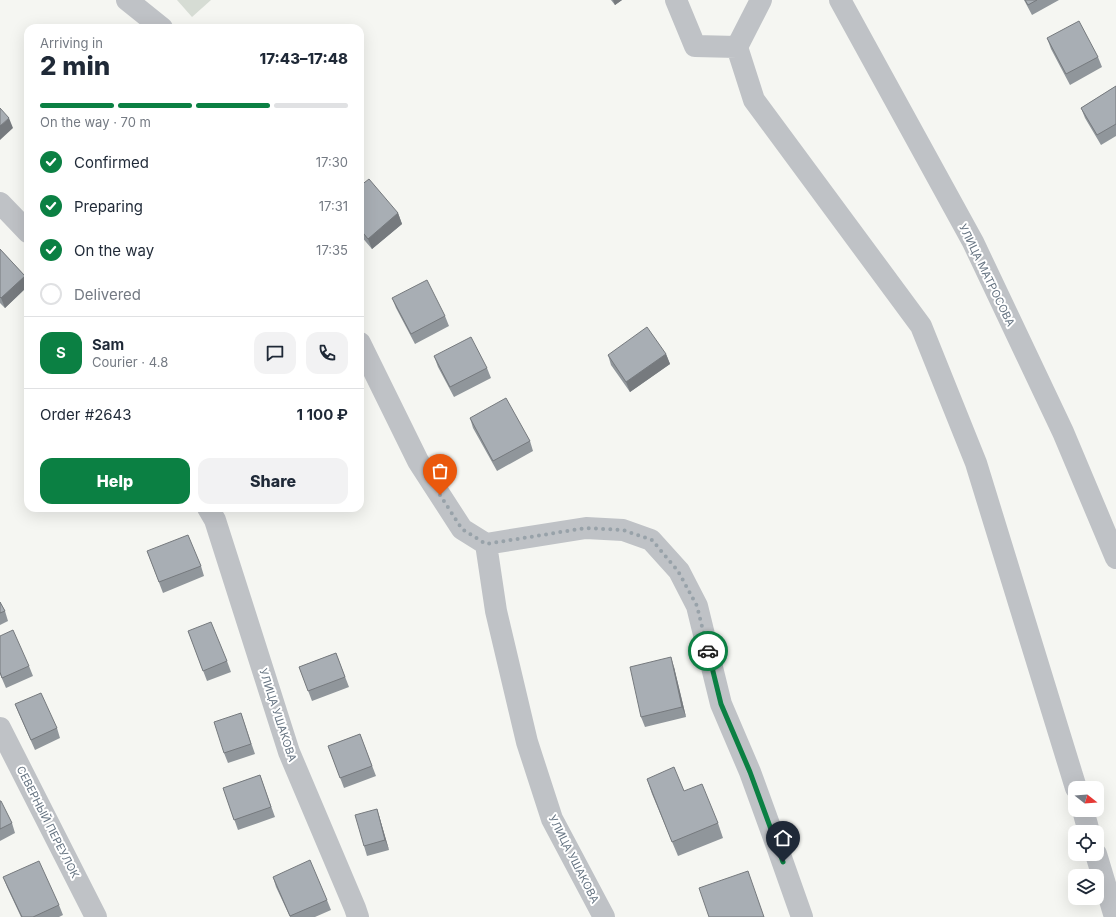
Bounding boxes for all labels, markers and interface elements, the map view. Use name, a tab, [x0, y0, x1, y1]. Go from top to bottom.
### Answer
text: Arriving in	[40, 35, 103, 51]
text: 17:43–17:48	[260, 49, 348, 68]
text: 2 min	[40, 50, 110, 81]
text: On the way · 70 m	[40, 114, 151, 130]
icon: check	[40, 151, 62, 173]
text: Confirmed	[74, 153, 149, 172]
text: 17:30	[316, 154, 348, 170]
icon: check	[40, 195, 62, 217]
text: Preparing	[74, 197, 143, 216]
text: 17:31	[319, 198, 348, 214]
street label: УЛИЦА МАТРОСОВА	[956, 221, 1018, 329]
icon: check	[40, 239, 62, 261]
text: On the way	[74, 241, 154, 260]
text: 17:35	[316, 242, 348, 258]
text: Delivered	[74, 285, 141, 304]
button: chat	[254, 332, 296, 374]
button: phone	[306, 332, 348, 374]
text: Sam	[92, 335, 124, 354]
text: S	[56, 343, 66, 362]
text: Courier · 4.8	[92, 354, 168, 370]
text: Order #2643	[40, 405, 132, 424]
text: 1 100 ₽	[297, 405, 348, 424]
pin	[423, 454, 457, 495]
button: Help	[40, 458, 190, 504]
button: Share	[198, 458, 348, 504]
icon: bag	[429, 460, 451, 482]
courier	[688, 631, 728, 671]
icon: car	[697, 640, 719, 662]
street label: УЛИЦА УШАКОВА	[256, 667, 300, 764]
street label: СЕВЕРНЫЙ ПЕРЕУЛОК	[14, 764, 83, 881]
north arrow	[1068, 781, 1104, 817]
map controls	[1068, 781, 1104, 905]
street label: УЛИЦА УШАКОВА	[546, 812, 603, 906]
pin	[766, 821, 800, 862]
button: locate	[1068, 825, 1104, 861]
icon: home	[772, 827, 794, 849]
button: layers	[1068, 869, 1104, 905]

